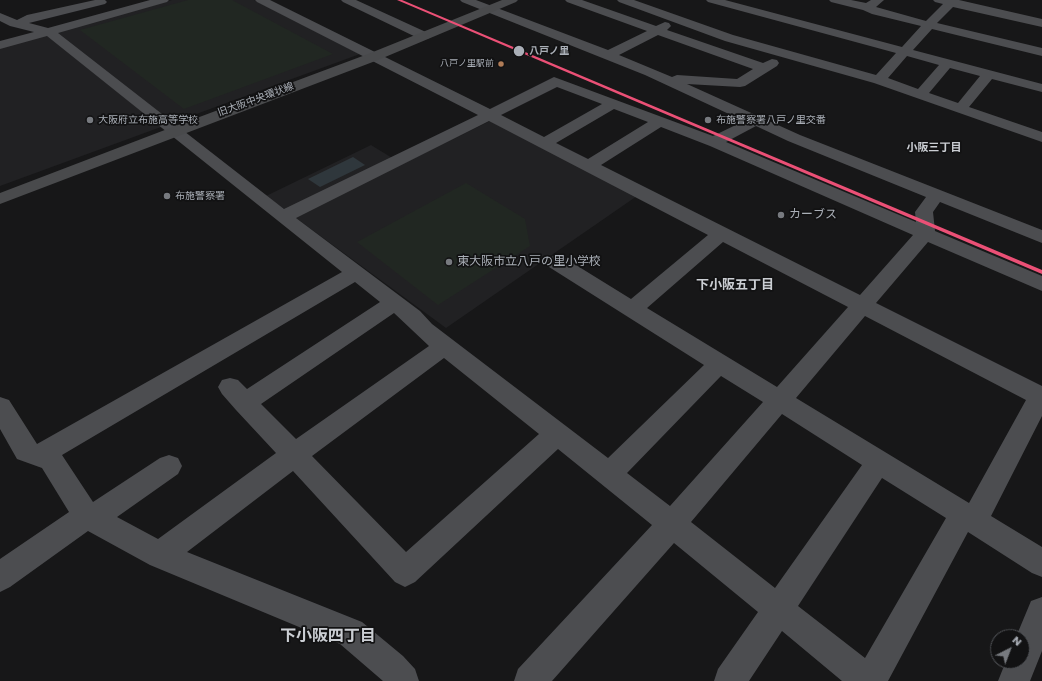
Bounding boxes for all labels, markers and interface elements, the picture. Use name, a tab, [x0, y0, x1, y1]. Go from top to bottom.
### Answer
marker: 八戸ノ里	[512, 44, 526, 58]
place label: 八戸ノ里	[529, 45, 569, 57]
place label: 八戸ノ里駅前	[440, 59, 494, 69]
marker: 八戸ノ里駅前	[496, 59, 506, 69]
street label: 旧大阪中央環状線	[216, 81, 296, 119]
place label: 大阪府立布施高等学校	[98, 114, 198, 126]
place label: 布施警察署八戸ノ里交番	[716, 114, 826, 126]
marker: 大阪府立布施高等学校	[85, 115, 95, 125]
marker: 布施警察署八戸ノ里交番	[703, 115, 713, 125]
district label: 小阪三丁目	[907, 141, 961, 155]
place label: 布施警察署	[175, 190, 225, 202]
marker: 布施警察署	[162, 191, 172, 201]
place label: カーブス	[789, 208, 837, 222]
marker: カーブス	[776, 210, 786, 220]
place label: 東大阪市立八戸の里小学校	[457, 255, 601, 269]
marker: 東大阪市立八戸の里小学校	[444, 257, 454, 267]
district label: 下小阪五丁目	[696, 278, 774, 294]
district label: 下小阪四丁目	[280, 627, 376, 647]
north arrow	[990, 629, 1030, 669]
text: N	[1009, 632, 1026, 650]

